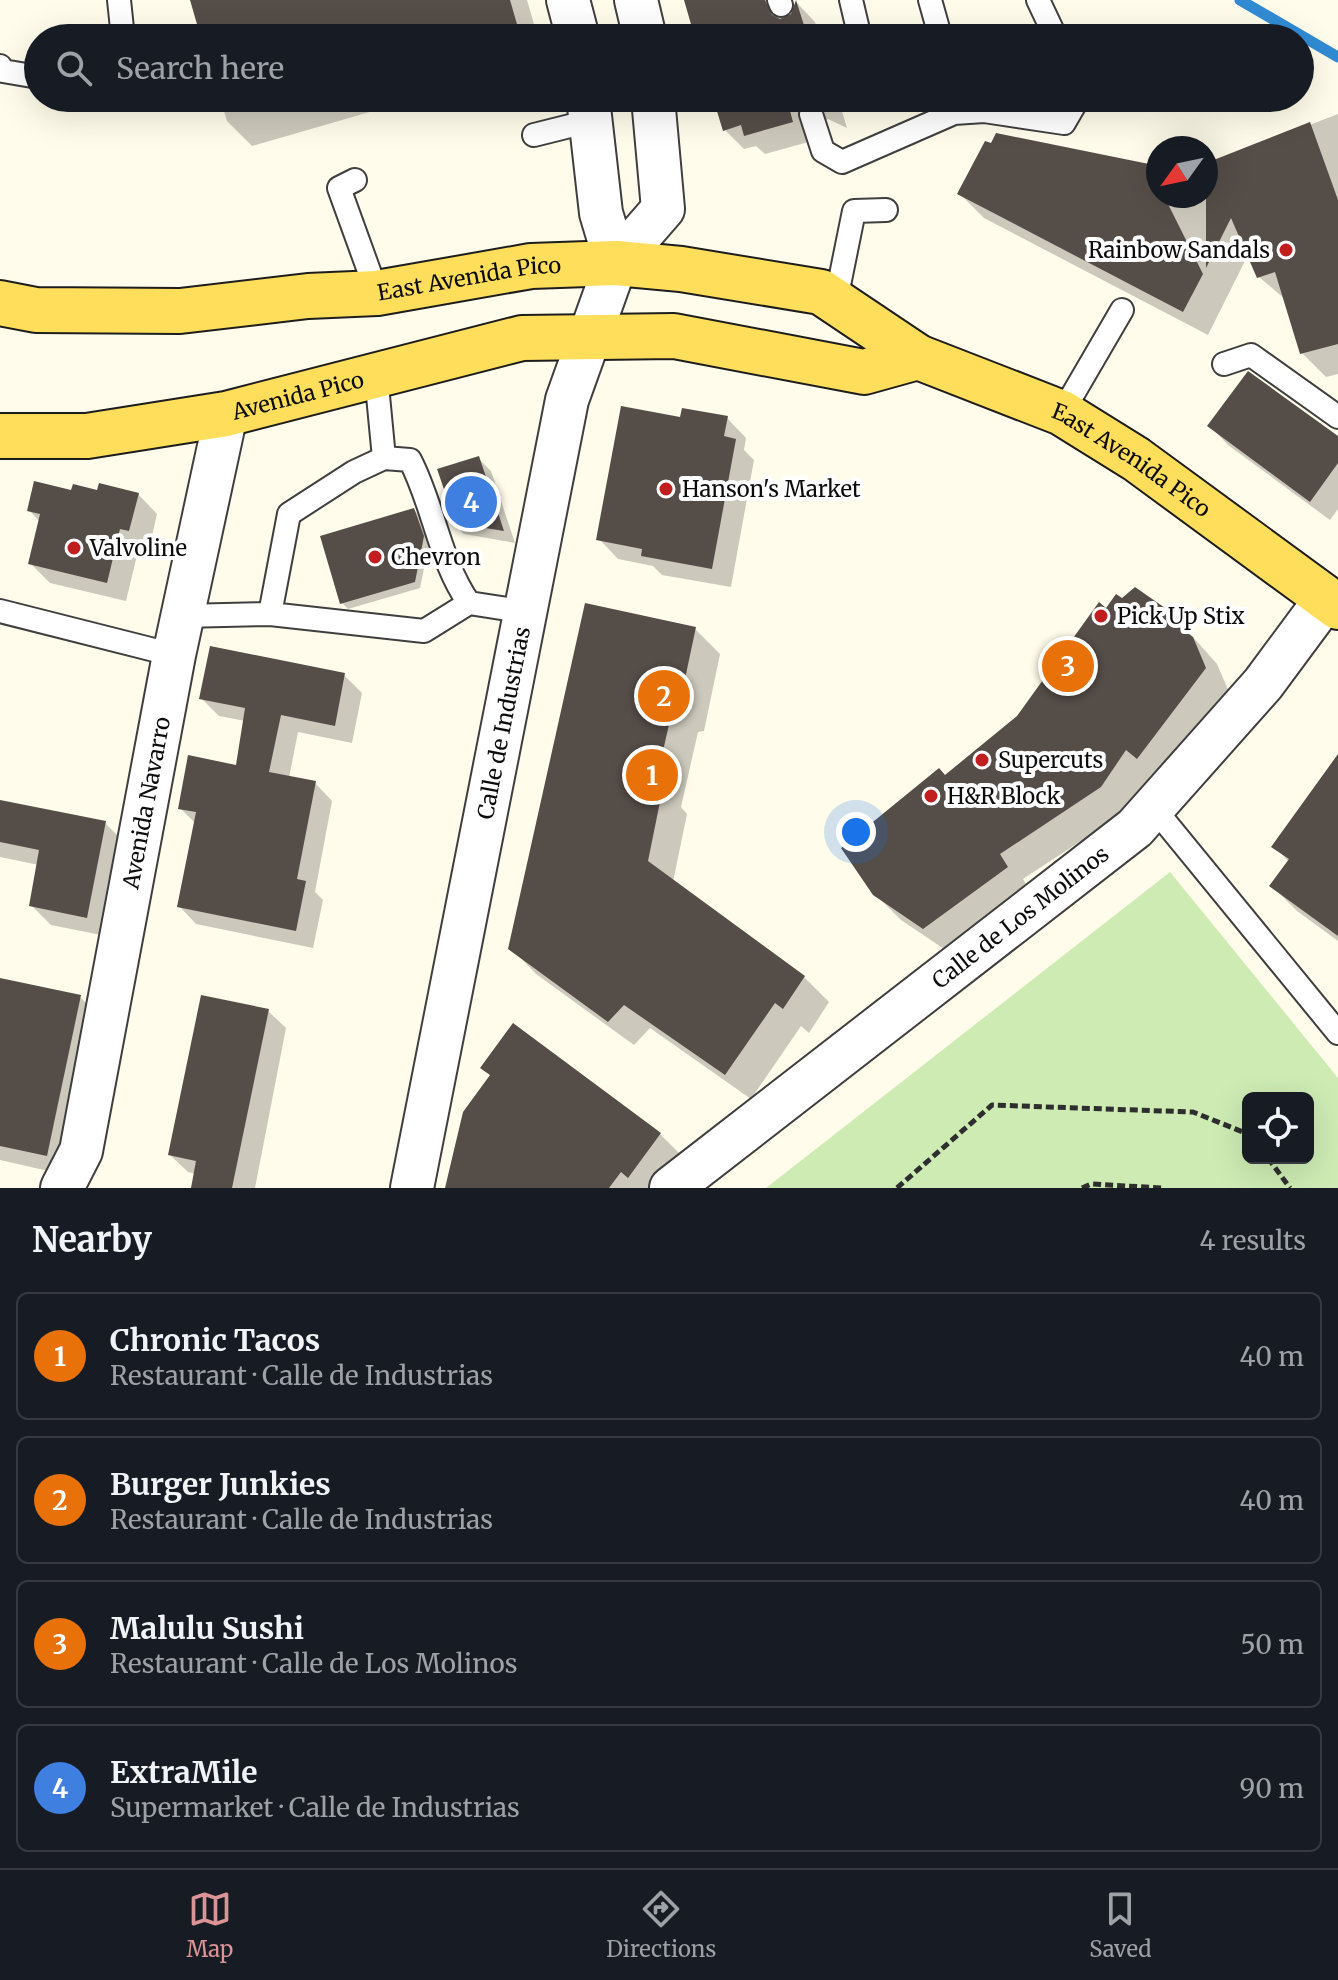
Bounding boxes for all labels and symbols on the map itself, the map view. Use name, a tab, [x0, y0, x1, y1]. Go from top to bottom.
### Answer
north arrow	[1146, 136, 1218, 208]
place label: Rainbow Sandals	[1088, 236, 1270, 264]
marker: Rainbow Sandals	[1277, 241, 1295, 259]
street label: East Avenida Pico	[375, 251, 562, 307]
street label: Avenida Pico	[228, 365, 367, 426]
street label: East Avenida Pico	[1048, 397, 1217, 523]
pin: 4	[445, 472, 497, 532]
place label: Hanson's Market	[682, 475, 861, 503]
marker: Hanson's Market	[657, 480, 675, 498]
place label: Valvoline	[89, 534, 187, 562]
marker: Valvoline	[65, 539, 83, 557]
place label: Chevron	[391, 543, 481, 571]
marker: Chevron	[366, 548, 384, 566]
place label: Pick Up Stix	[1117, 602, 1245, 630]
marker: Pick Up Stix	[1092, 607, 1110, 625]
street label: Calle de Industrias	[471, 624, 536, 822]
pin: 3	[1042, 636, 1094, 696]
pin: 2	[638, 666, 690, 726]
street label: Avenida Navarro	[116, 714, 176, 892]
pin: 1	[626, 745, 678, 805]
place label: Supercuts	[998, 746, 1103, 774]
marker: Supercuts	[973, 751, 991, 769]
place label: H&R Block	[947, 782, 1060, 810]
marker: H&R Block	[922, 787, 940, 805]
your location	[836, 812, 876, 852]
street label: Calle de Los Molinos	[926, 840, 1114, 994]

